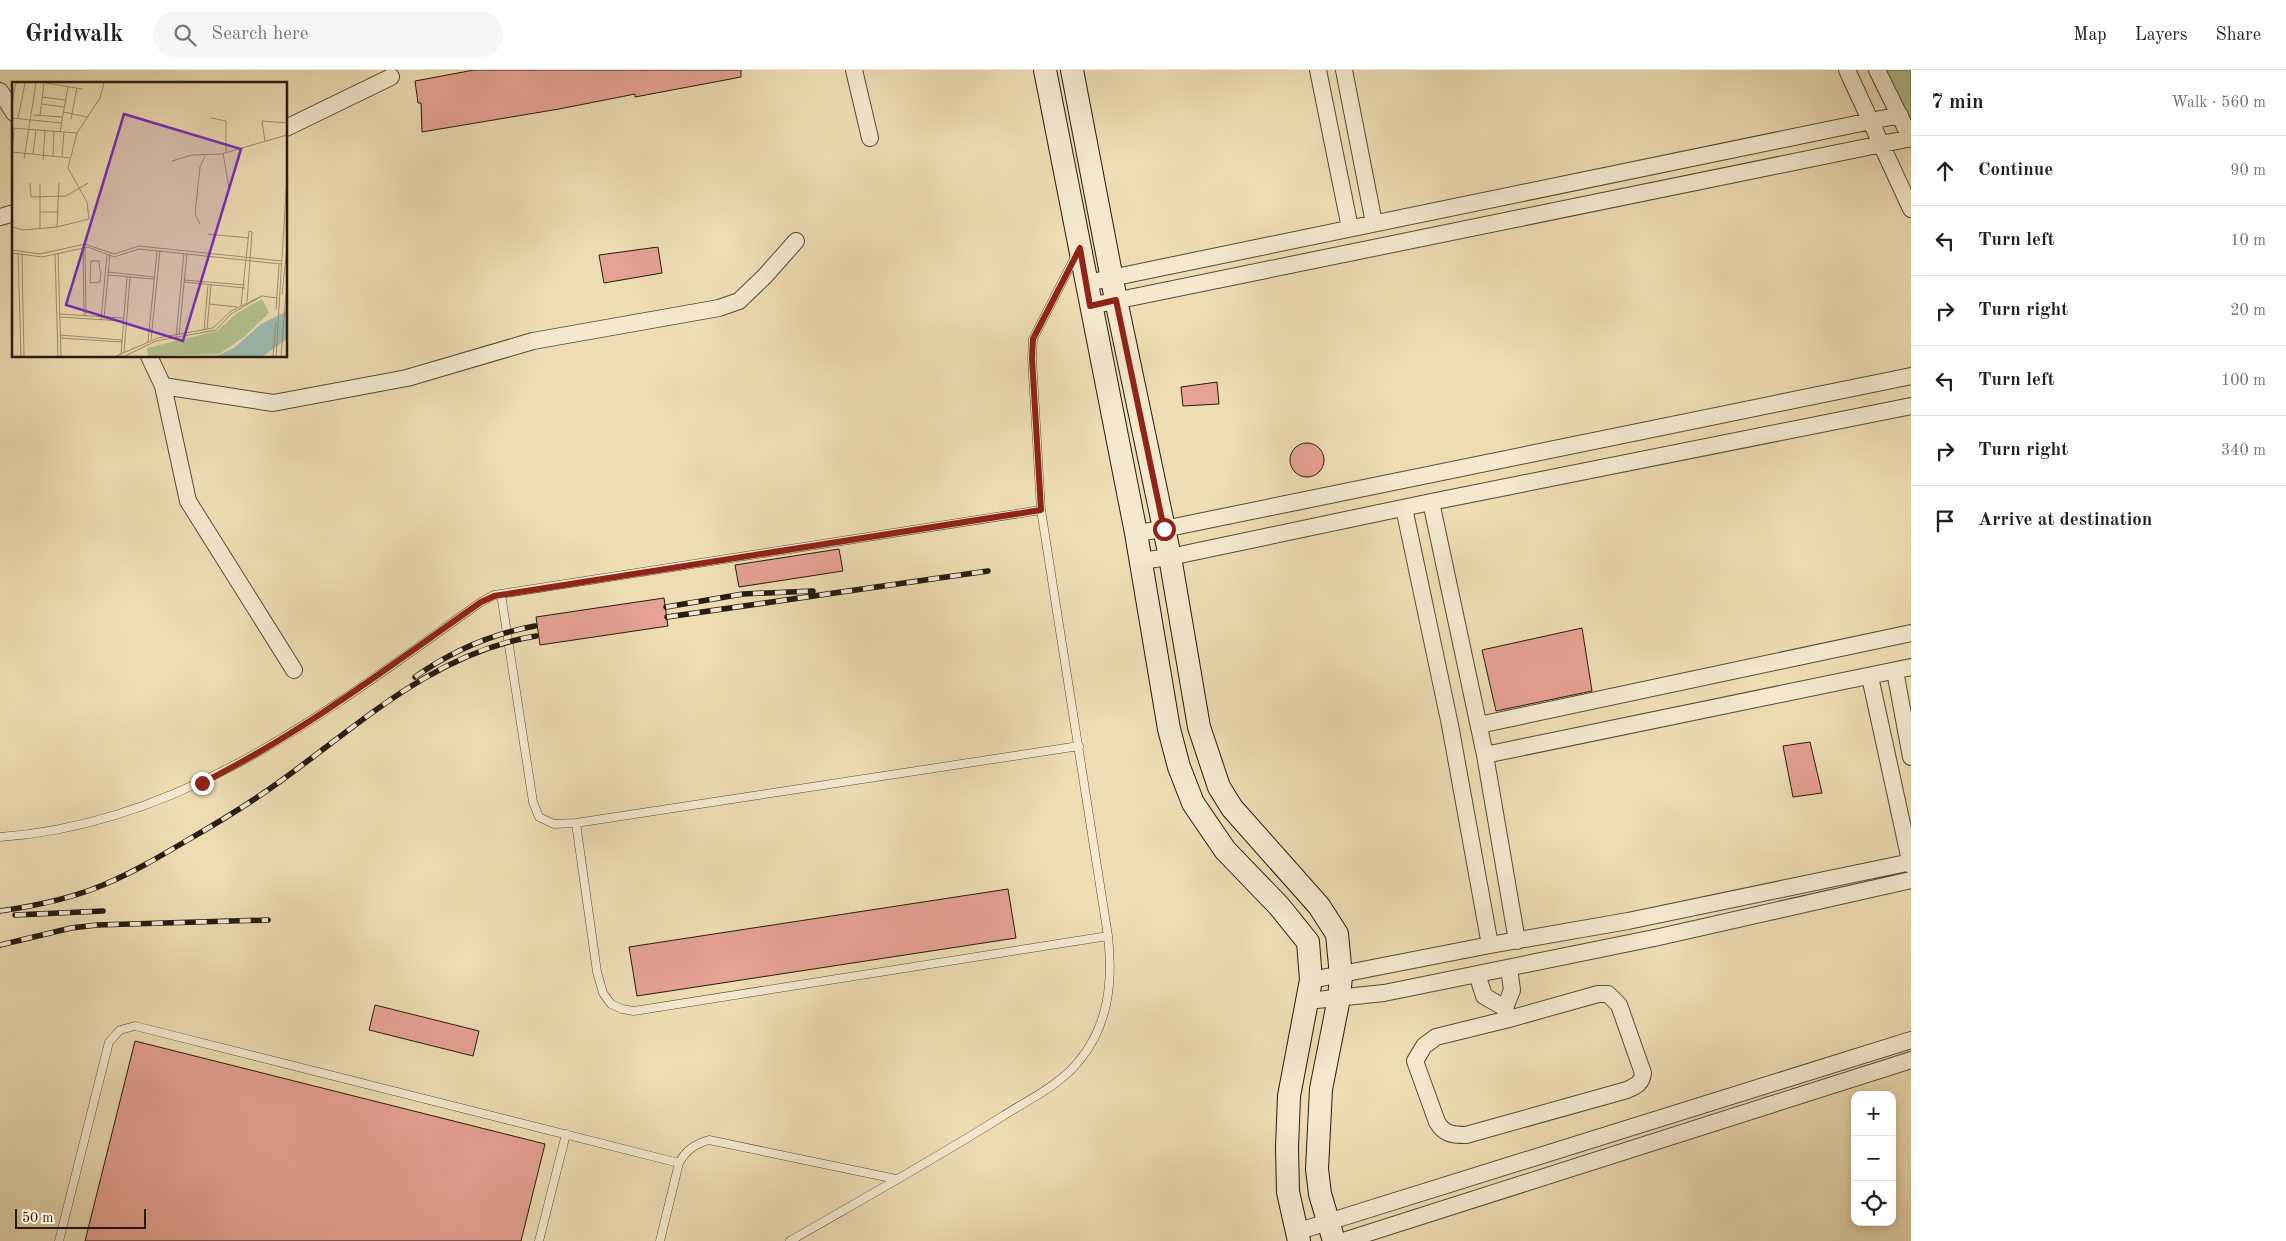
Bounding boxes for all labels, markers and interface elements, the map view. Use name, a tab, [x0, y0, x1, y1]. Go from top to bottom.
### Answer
search box	[153, 12, 503, 57]
icon: search	[171, 21, 199, 49]
text: Gridwalk	[25, 23, 123, 47]
text: Search here	[211, 25, 309, 44]
text: Map	[2073, 26, 2107, 44]
text: Layers	[2135, 26, 2187, 44]
text: Share	[2215, 26, 2261, 44]
inset map	[12, 82, 288, 358]
text: 7 min	[1931, 92, 1984, 113]
text: Walk · 560 m	[2171, 95, 2266, 111]
icon: ahead	[1931, 157, 1959, 185]
text: Continue	[1978, 161, 2053, 180]
text: 90 m	[2230, 163, 2266, 179]
icon: left	[1931, 227, 1959, 255]
text: Turn left	[1978, 231, 2055, 250]
text: 10 m	[2230, 233, 2266, 249]
icon: right	[1931, 297, 1959, 325]
text: Turn right	[1978, 301, 2068, 320]
text: 20 m	[2230, 303, 2266, 319]
icon: left	[1931, 367, 1959, 395]
text: Turn left	[1978, 371, 2055, 390]
text: 100 m	[2221, 373, 2266, 389]
icon: right	[1931, 437, 1959, 465]
text: Turn right	[1978, 441, 2068, 460]
text: 340 m	[2221, 443, 2266, 459]
icon: arrive	[1931, 507, 1959, 535]
text: Arrive at destination	[1978, 511, 2152, 530]
route start	[1153, 518, 1176, 541]
route end	[191, 772, 214, 795]
map controls	[1851, 1091, 1896, 1226]
button: +	[1851, 1091, 1896, 1136]
button: −	[1851, 1136, 1896, 1181]
button: locate	[1851, 1181, 1896, 1226]
scale bar	[15, 1206, 146, 1229]
text: 50 m	[22, 1211, 53, 1225]

